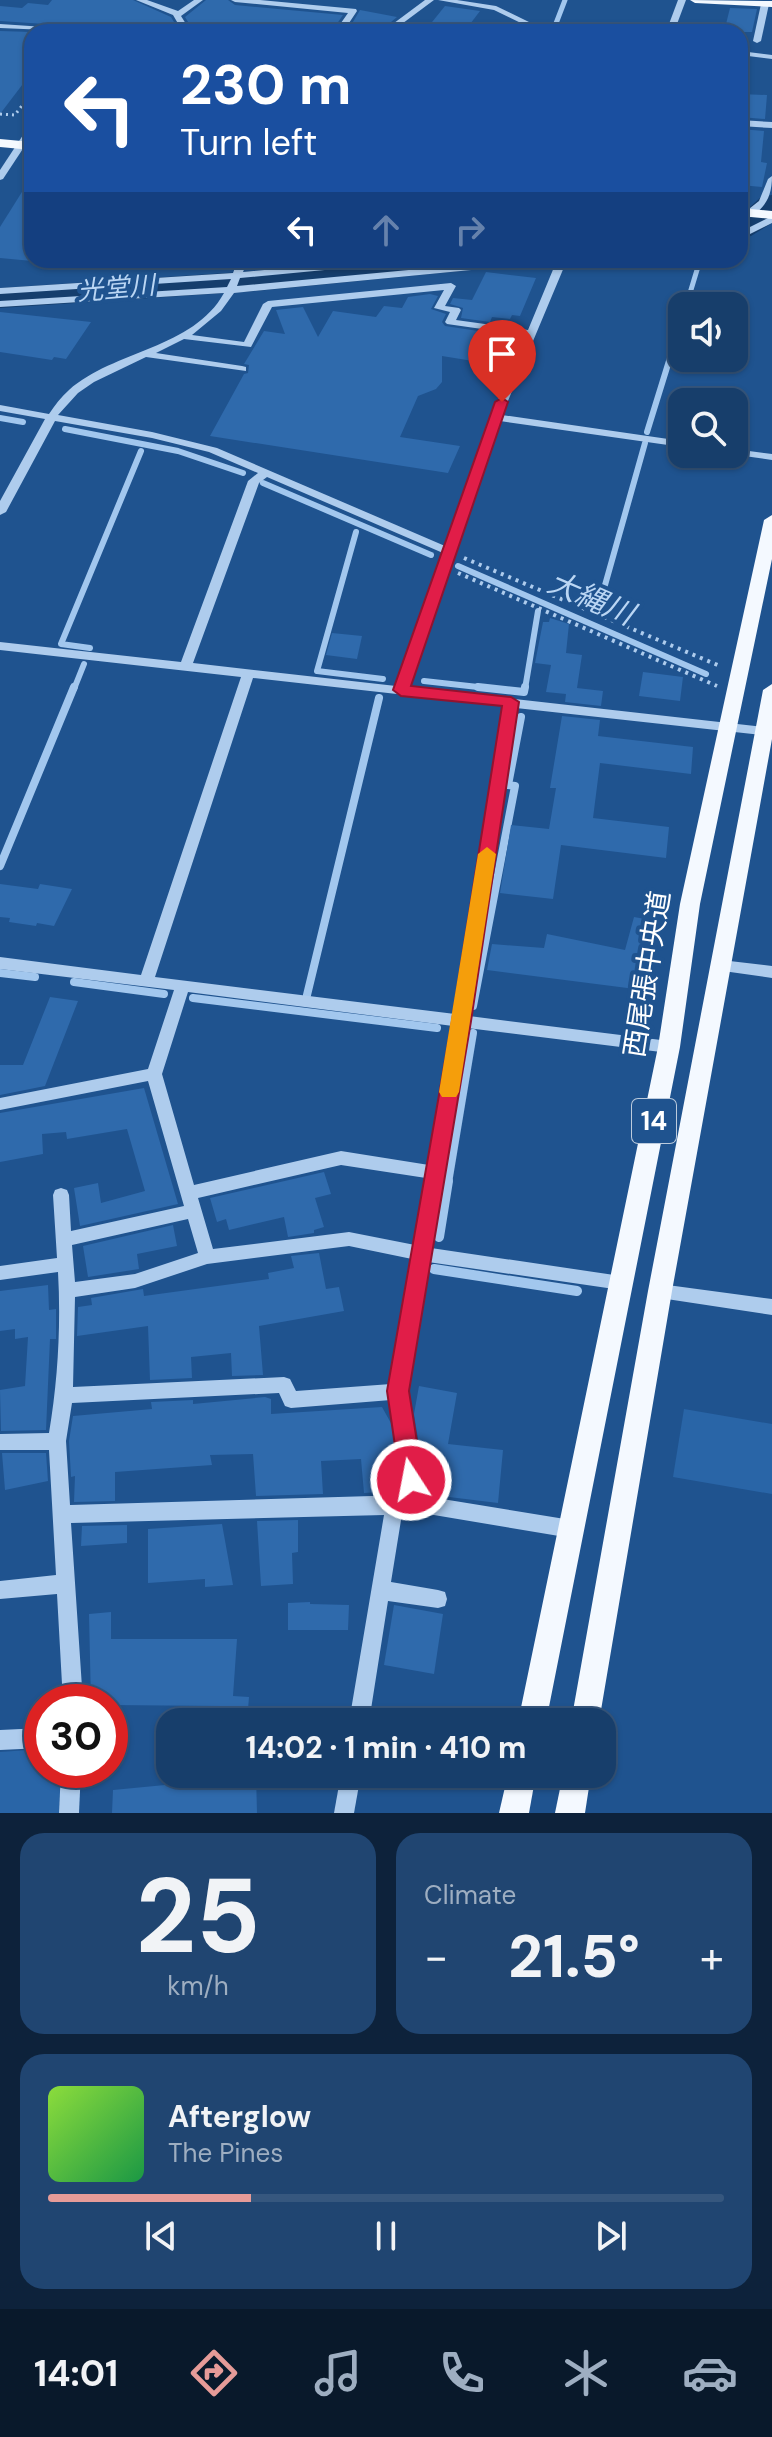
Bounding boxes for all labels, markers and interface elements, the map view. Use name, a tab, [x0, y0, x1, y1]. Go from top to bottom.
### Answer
text: 230 m	[180, 48, 351, 121]
icon: left	[48, 56, 152, 160]
text: Turn left	[180, 119, 317, 166]
icon: left	[280, 208, 324, 252]
icon: ahead	[364, 208, 408, 252]
icon: right	[448, 208, 492, 252]
water label: 光堂川	[76, 267, 159, 308]
map controls	[668, 292, 748, 468]
button: sound	[668, 292, 748, 372]
pin	[468, 320, 536, 402]
icon: arrive	[480, 332, 524, 376]
button: search	[668, 388, 748, 468]
water label: 大縄川	[542, 562, 643, 635]
street label: 西尾張中央道	[616, 888, 678, 1060]
road number: 14	[632, 1099, 676, 1143]
position arrow	[369, 1438, 453, 1522]
speed limit sign: 30	[24, 1684, 128, 1788]
text: 14:02 · 1 min · 410 m	[246, 1728, 526, 1767]
text: 25	[136, 1849, 260, 1984]
text: Climate	[424, 1878, 516, 1912]
text: 21.5°	[508, 1917, 640, 1996]
text: −	[424, 1928, 448, 1986]
text: +	[700, 1928, 724, 1986]
text: km/h	[167, 1969, 229, 2003]
text: Afterglow	[168, 2097, 311, 2136]
text: The Pines	[168, 2136, 283, 2170]
icon: previous	[139, 2214, 183, 2258]
icon: pause	[364, 2214, 408, 2258]
icon: next	[589, 2214, 633, 2258]
icon: directions	[186, 2345, 242, 2401]
icon: music	[310, 2345, 366, 2401]
icon: phone	[434, 2345, 490, 2401]
icon: climate	[558, 2345, 614, 2401]
icon: car	[682, 2345, 738, 2401]
text: 14:01	[34, 2350, 118, 2397]

